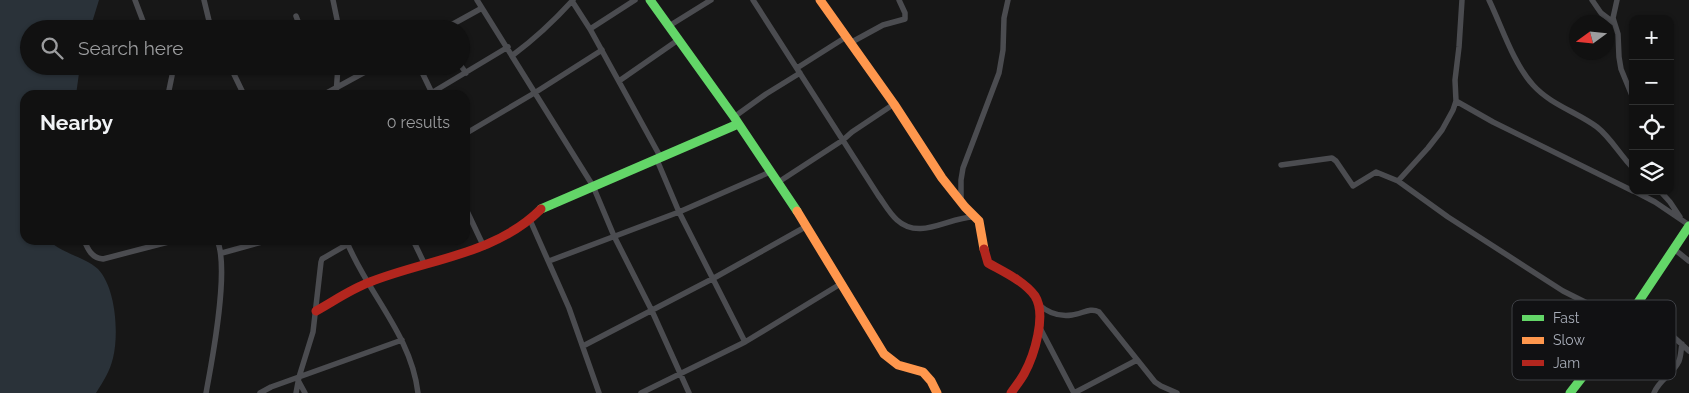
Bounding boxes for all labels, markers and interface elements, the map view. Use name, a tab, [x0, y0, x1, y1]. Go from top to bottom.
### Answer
north arrow	[1569, 15, 1614, 60]
map controls	[1629, 15, 1674, 195]
button: +	[1629, 15, 1674, 60]
search box	[20, 20, 470, 75]
icon: search	[38, 34, 66, 62]
text: Search here	[78, 37, 184, 59]
button: −	[1629, 60, 1674, 105]
button: locate	[1629, 105, 1674, 150]
text: Nearby	[40, 110, 113, 135]
text: 0 results	[387, 113, 450, 132]
button: layers	[1629, 150, 1674, 195]
legend	[1512, 300, 1676, 380]
text: Fast	[1553, 310, 1580, 326]
text: Slow	[1553, 332, 1585, 348]
text: Jam	[1553, 355, 1580, 371]

